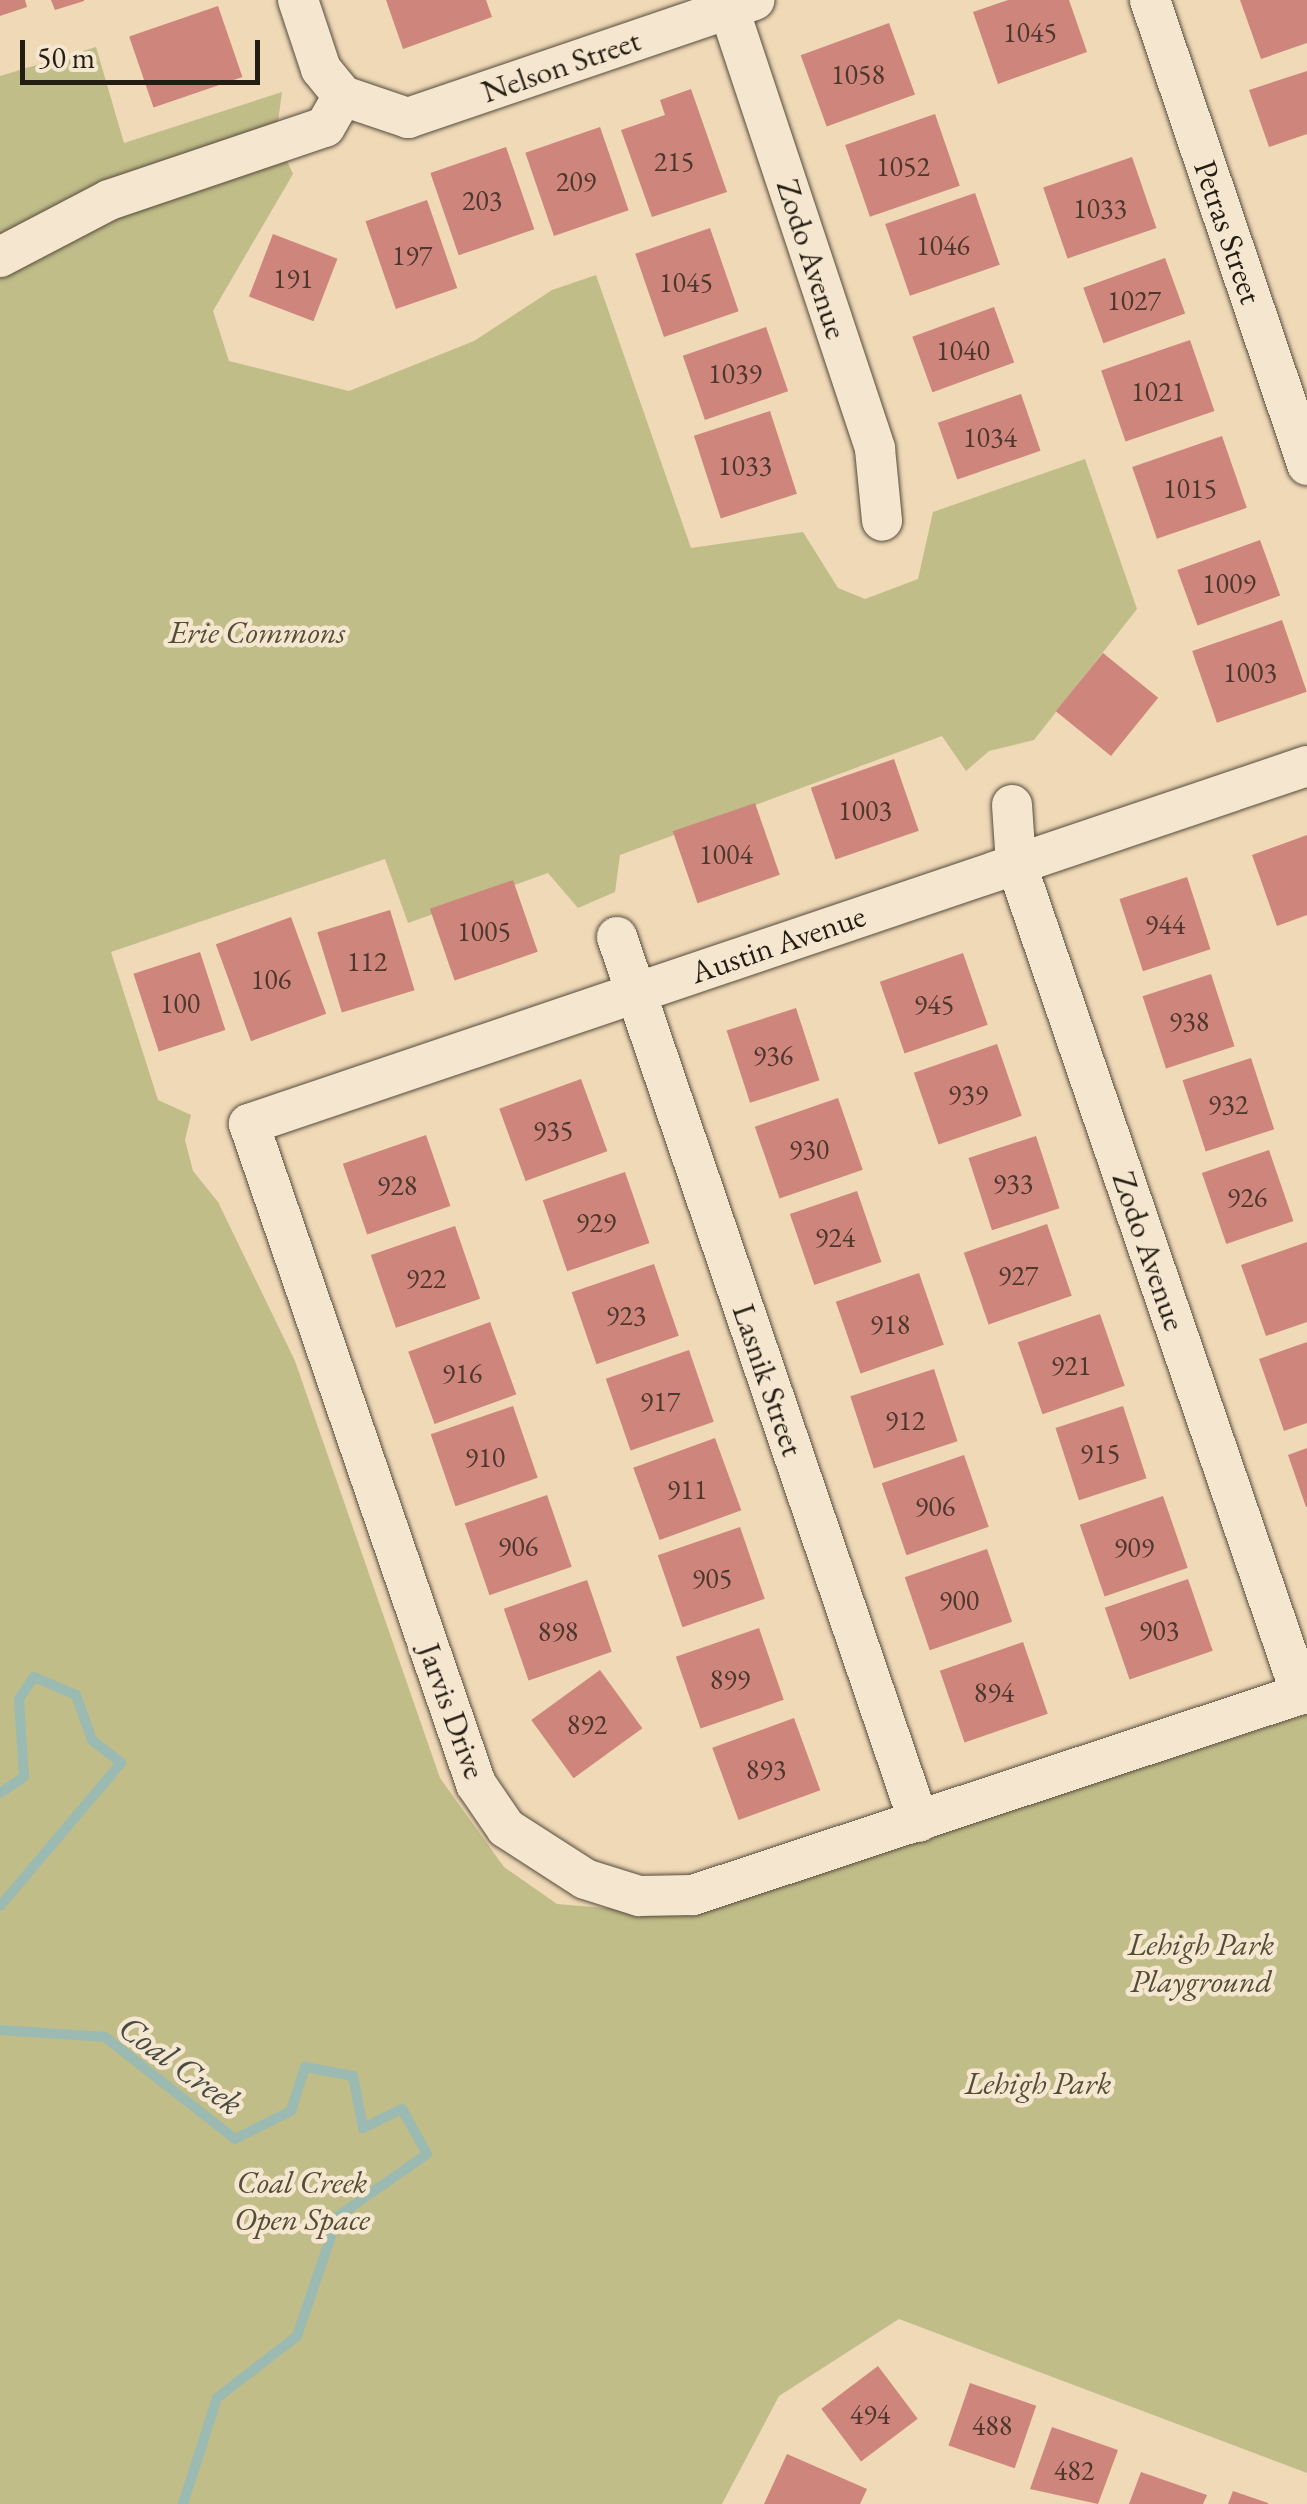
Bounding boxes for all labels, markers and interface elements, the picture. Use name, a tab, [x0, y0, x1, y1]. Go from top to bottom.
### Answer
house number: 1045	[1003, 15, 1057, 49]
scale bar	[25, 20, 265, 82]
street label: Nelson Street	[477, 21, 645, 111]
text: 50 m	[37, 38, 95, 77]
house number: 1058	[831, 57, 885, 91]
house number: 215	[654, 144, 694, 178]
house number: 1052	[876, 149, 930, 183]
street label: Petras Street	[1186, 155, 1270, 309]
house number: 209	[556, 164, 596, 198]
street label: Zodo Avenue	[768, 174, 856, 344]
house number: 203	[462, 183, 502, 217]
house number: 1033	[1073, 191, 1127, 225]
house number: 1046	[916, 228, 970, 262]
house number: 197	[392, 238, 432, 272]
house number: 191	[273, 261, 313, 295]
house number: 1045	[659, 265, 713, 299]
house number: 1027	[1107, 283, 1161, 317]
house number: 1040	[936, 333, 990, 367]
house number: 1039	[708, 356, 762, 390]
house number: 1021	[1131, 374, 1185, 408]
house number: 1034	[963, 420, 1017, 454]
house number: 1033	[718, 448, 772, 482]
house number: 1015	[1163, 471, 1217, 505]
house number: 1009	[1202, 566, 1256, 600]
park label: Erie Commons	[169, 613, 345, 651]
house number: 1003	[1223, 655, 1277, 689]
house number: 1003	[838, 793, 892, 827]
house number: 1004	[699, 837, 753, 871]
street label: Austin Avenue	[686, 896, 870, 992]
house number: 944	[1145, 907, 1185, 941]
house number: 1005	[457, 914, 511, 948]
house number: 112	[347, 944, 387, 978]
house number: 106	[251, 962, 291, 996]
house number: 100	[160, 986, 200, 1020]
house number: 945	[914, 987, 954, 1021]
house number: 938	[1169, 1004, 1209, 1038]
house number: 936	[753, 1038, 793, 1072]
house number: 939	[948, 1077, 988, 1111]
house number: 932	[1208, 1087, 1248, 1121]
house number: 935	[533, 1113, 573, 1147]
house number: 930	[789, 1132, 829, 1166]
house number: 933	[993, 1166, 1033, 1200]
street label: Zodo Avenue	[1104, 1167, 1194, 1335]
house number: 928	[377, 1168, 417, 1202]
house number: 926	[1227, 1180, 1267, 1214]
house number: 929	[576, 1205, 616, 1239]
house number: 924	[815, 1220, 855, 1254]
house number: 927	[998, 1258, 1038, 1292]
house number: 922	[406, 1261, 446, 1295]
house number: 923	[606, 1298, 646, 1332]
street label: Lasnik Street	[724, 1299, 812, 1461]
house number: 918	[870, 1307, 910, 1341]
house number: 921	[1051, 1348, 1091, 1382]
house number: 916	[442, 1356, 482, 1390]
house number: 917	[640, 1384, 680, 1418]
house number: 912	[885, 1403, 925, 1437]
house number: 915	[1080, 1436, 1120, 1470]
house number: 910	[465, 1440, 505, 1474]
house number: 911	[667, 1472, 707, 1506]
house number: 906	[915, 1489, 955, 1523]
house number: 906	[498, 1529, 538, 1563]
house number: 909	[1114, 1530, 1154, 1564]
house number: 905	[692, 1561, 732, 1595]
house number: 900	[939, 1583, 979, 1617]
house number: 903	[1139, 1613, 1179, 1647]
house number: 898	[538, 1614, 578, 1648]
street label: Jarvis Drive	[410, 1638, 494, 1784]
house number: 899	[710, 1662, 750, 1696]
house number: 894	[974, 1675, 1014, 1709]
house number: 892	[567, 1707, 607, 1741]
house number: 893	[746, 1752, 786, 1786]
park label: Lehigh Park Playground	[1128, 1926, 1274, 2001]
water label: Coal Creek	[111, 2006, 251, 2124]
park label: Lehigh Park	[965, 2064, 1111, 2102]
park label: Coal Creek Open Space	[234, 2164, 370, 2239]
house number: 494	[850, 2397, 890, 2431]
house number: 488	[972, 2408, 1012, 2442]
house number: 482	[1054, 2453, 1094, 2487]

